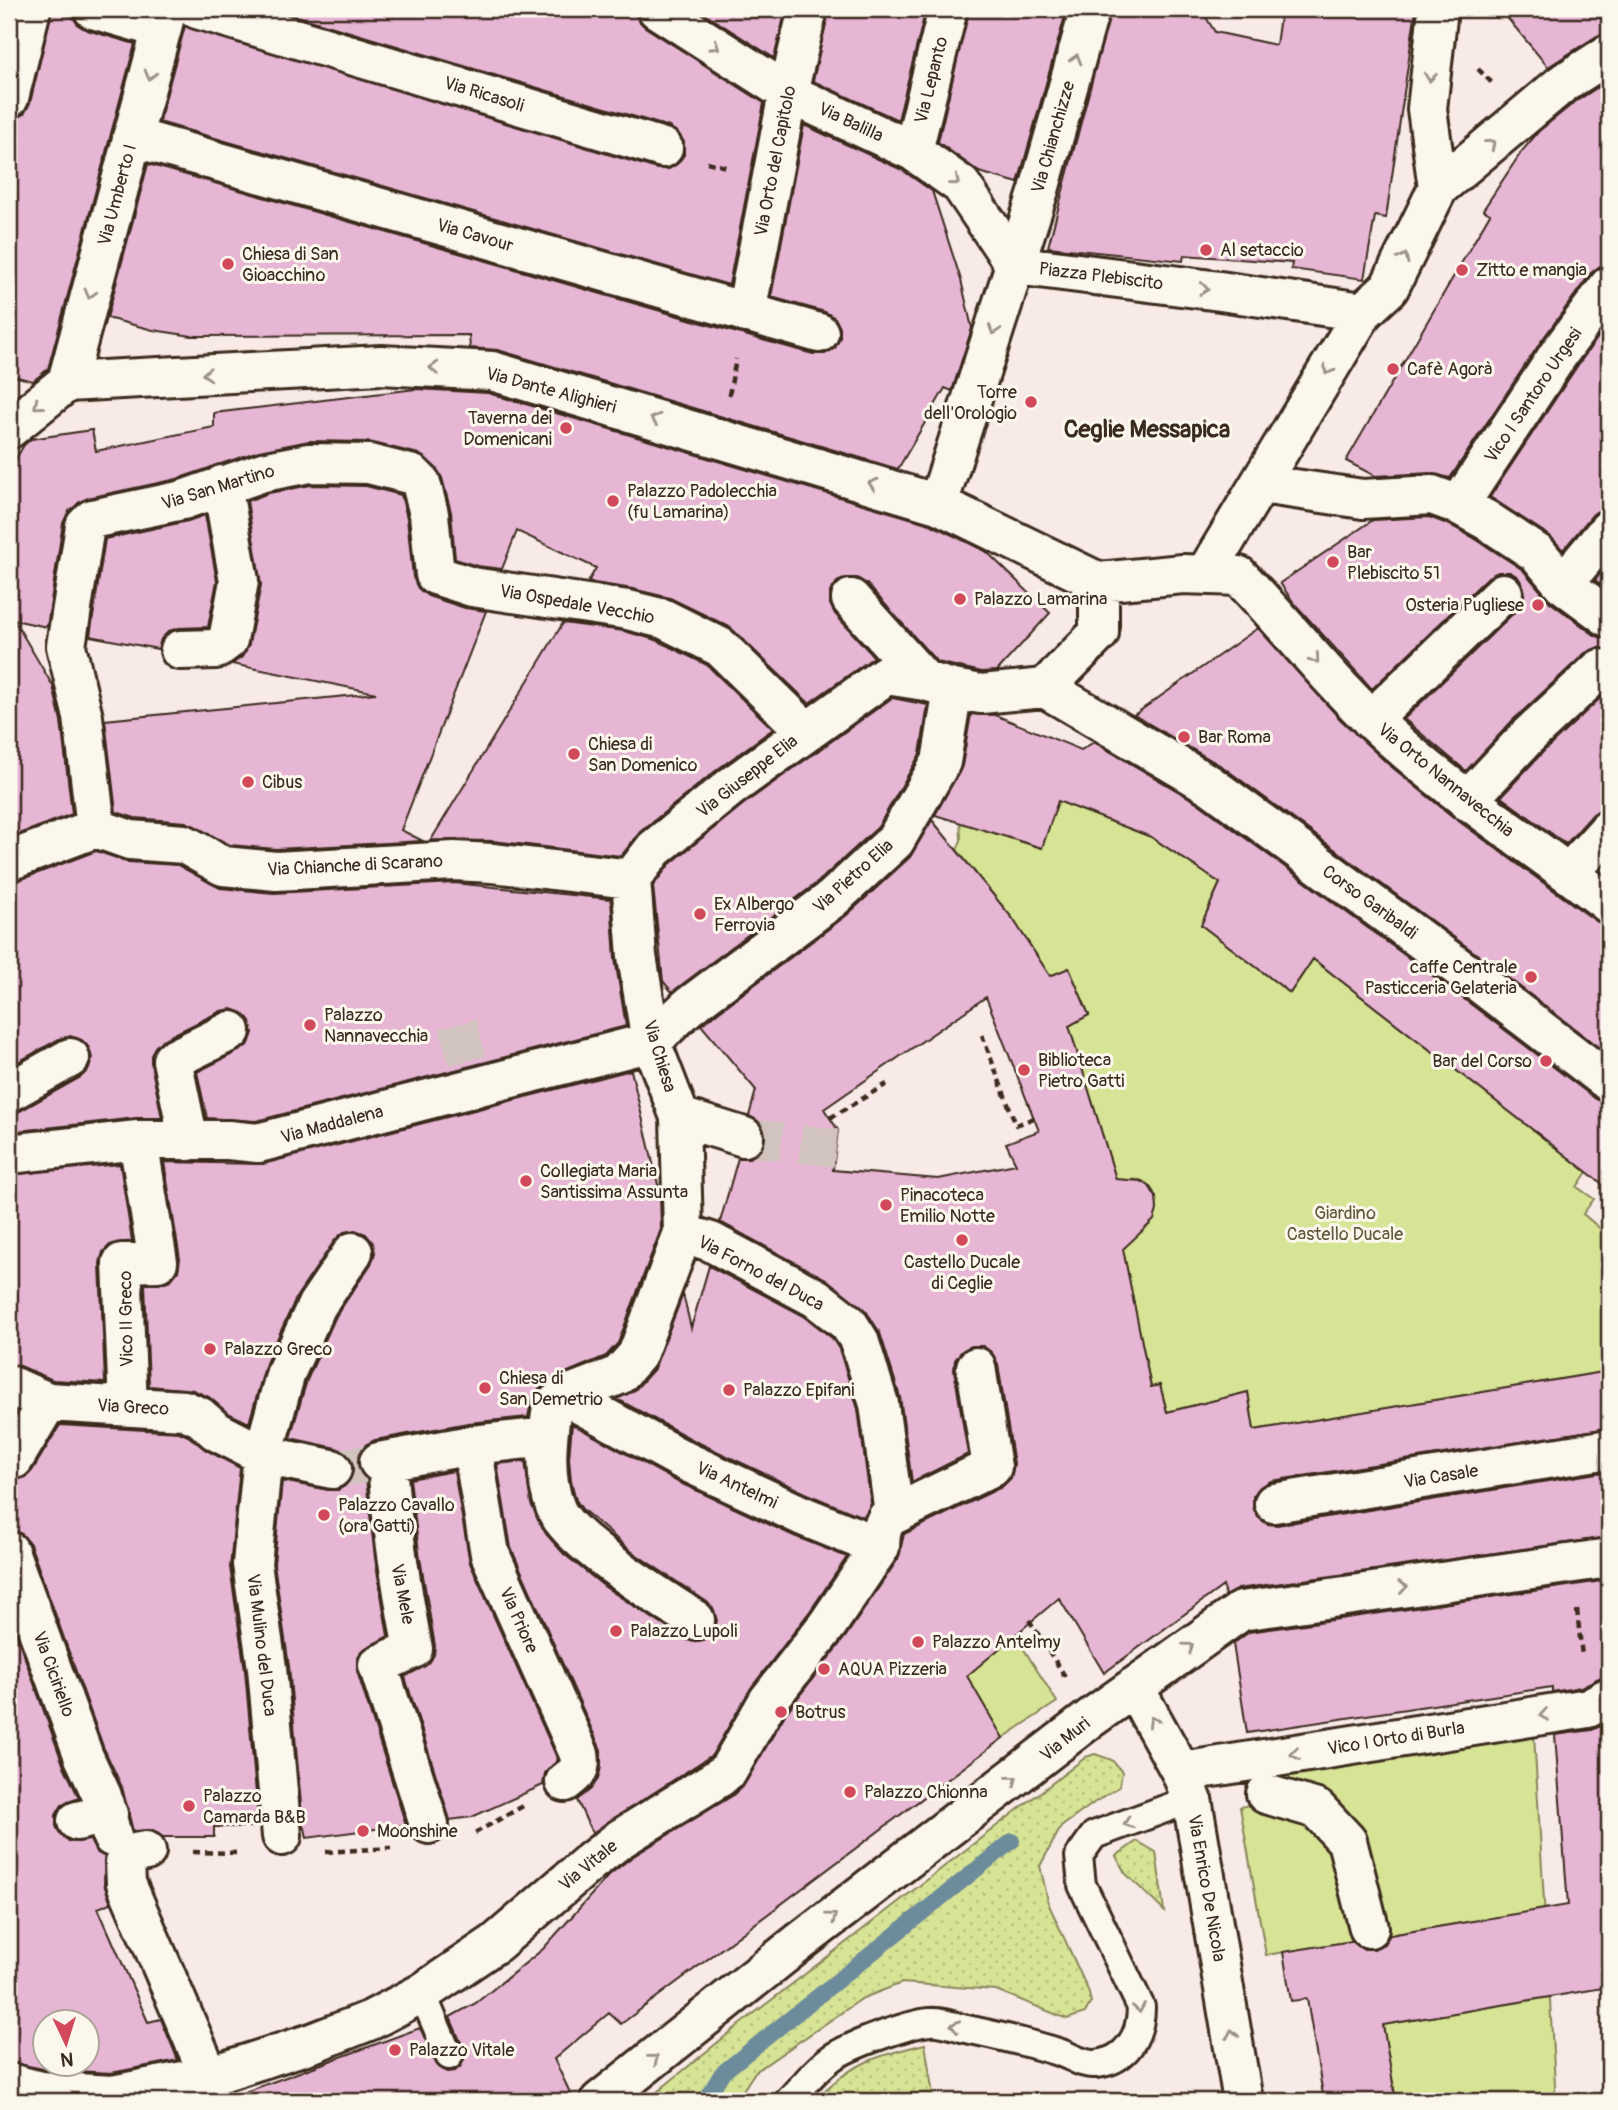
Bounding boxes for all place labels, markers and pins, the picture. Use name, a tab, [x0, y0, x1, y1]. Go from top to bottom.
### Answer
place label: Al setaccio	[1220, 239, 1304, 262]
marker: Al setaccio	[1198, 242, 1214, 258]
place label: Chiesa di San Gioacchino	[242, 243, 339, 287]
marker: Chiesa di San Gioacchino	[220, 256, 236, 272]
place label: Zitto e mangia	[1476, 259, 1587, 282]
marker: Zitto e mangia	[1454, 262, 1470, 278]
place label: Cafè Agorà	[1407, 358, 1492, 381]
marker: Cafè Agorà	[1385, 361, 1401, 377]
place label: Torre dell'Orologio	[924, 381, 1017, 425]
marker: Torre dell'Orologio	[1023, 394, 1039, 410]
place label: Taverna dei Domenicani	[463, 407, 552, 451]
marker: Taverna dei Domenicani	[558, 420, 574, 436]
place label: Palazzo Padolecchia (fu Lamarina)	[627, 480, 777, 524]
marker: Palazzo Padolecchia (fu Lamarina)	[605, 493, 621, 509]
place label: Bar Plebiscito 51	[1347, 541, 1440, 585]
marker: Bar Plebiscito 51	[1325, 554, 1341, 570]
place label: Palazzo Lamarina	[974, 588, 1107, 611]
marker: Palazzo Lamarina	[952, 591, 968, 607]
place label: Osteria Pugliese	[1405, 594, 1524, 617]
marker: Osteria Pugliese	[1530, 597, 1546, 613]
place label: Bar Roma	[1198, 726, 1271, 749]
marker: Bar Roma	[1176, 729, 1192, 745]
place label: Chiesa di San Domenico	[588, 733, 698, 777]
marker: Chiesa di San Domenico	[566, 746, 582, 762]
place label: Cibus	[262, 771, 302, 794]
marker: Cibus	[240, 774, 256, 790]
place label: Ex Albergo Ferrovia	[714, 893, 795, 937]
marker: Ex Albergo Ferrovia	[692, 906, 708, 922]
place label: caffe Centrale Pasticceria Gelateria	[1365, 956, 1517, 1000]
marker: caffe Centrale Pasticceria Gelateria	[1523, 969, 1539, 985]
place label: Palazzo Nannavecchia	[324, 1004, 428, 1048]
marker: Palazzo Nannavecchia	[302, 1017, 318, 1033]
place label: Biblioteca Pietro Gatti	[1038, 1049, 1124, 1093]
place label: Bar del Corso	[1432, 1050, 1532, 1073]
marker: Bar del Corso	[1538, 1053, 1554, 1069]
marker: Biblioteca Pietro Gatti	[1016, 1062, 1032, 1078]
place label: Collegiata Maria Santissima Assunta	[540, 1160, 688, 1204]
marker: Collegiata Maria Santissima Assunta	[518, 1173, 534, 1189]
place label: Pinacoteca Emilio Notte	[900, 1184, 995, 1228]
marker: Pinacoteca Emilio Notte	[878, 1197, 894, 1213]
marker: Castello Ducale di Ceglie	[954, 1232, 970, 1248]
place label: Castello Ducale di Ceglie	[904, 1251, 1020, 1295]
place label: Palazzo Greco	[224, 1338, 333, 1361]
marker: Palazzo Greco	[202, 1341, 218, 1357]
place label: Chiesa di San Demetrio	[499, 1367, 603, 1411]
place label: Palazzo Epifani	[743, 1379, 854, 1402]
marker: Chiesa di San Demetrio	[477, 1380, 493, 1396]
marker: Palazzo Epifani	[721, 1382, 737, 1398]
place label: Palazzo Cavallo (ora Gatti)	[338, 1494, 455, 1538]
marker: Palazzo Cavallo (ora Gatti)	[316, 1507, 332, 1523]
place label: Palazzo Lupoli	[630, 1620, 737, 1643]
marker: Palazzo Lupoli	[608, 1623, 624, 1639]
place label: Palazzo Antelmy	[932, 1631, 1061, 1654]
marker: Palazzo Antelmy	[910, 1634, 926, 1650]
place label: AQUA Pizzeria	[838, 1658, 947, 1681]
marker: AQUA Pizzeria	[816, 1661, 832, 1677]
place label: Botrus	[795, 1701, 846, 1724]
marker: Botrus	[773, 1704, 789, 1720]
place label: Palazzo Chionna	[864, 1781, 988, 1804]
marker: Palazzo Chionna	[842, 1784, 858, 1800]
place label: Palazzo Camarda B&B	[203, 1785, 306, 1829]
marker: Palazzo Camarda B&B	[181, 1798, 197, 1814]
place label: Moonshine	[377, 1820, 458, 1843]
marker: Moonshine	[355, 1823, 371, 1839]
place label: Palazzo Vitale	[409, 2039, 514, 2062]
marker: Palazzo Vitale	[387, 2042, 403, 2058]

